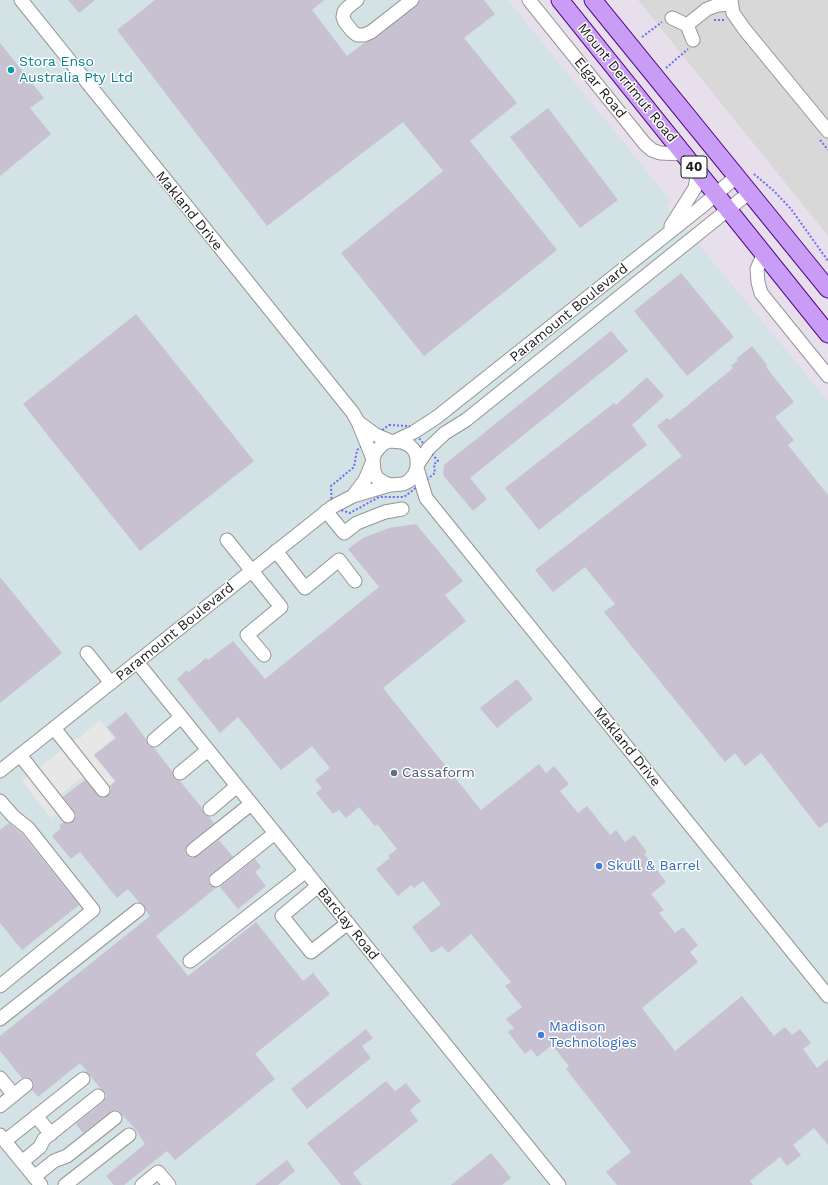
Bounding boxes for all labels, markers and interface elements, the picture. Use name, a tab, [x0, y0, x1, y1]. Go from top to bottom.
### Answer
street label: Mount Derrimut Road	[574, 20, 680, 146]
place label: Stora Enso Australia Pty Ltd	[19, 54, 133, 86]
street label: Elgar Road	[570, 54, 630, 122]
marker: Stora Enso Australia Pty Ltd	[6, 65, 16, 75]
road number: 40	[681, 156, 707, 178]
street label: Makland Drive	[152, 168, 226, 254]
street label: Paramount Boulevard	[507, 260, 631, 366]
street label: Paramount Boulevard	[113, 579, 237, 685]
street label: Makland Drive	[590, 704, 664, 790]
place label: Cassaform	[402, 765, 475, 781]
marker: Cassaform	[389, 768, 399, 778]
place label: Skull & Barrel	[607, 858, 700, 874]
marker: Skull & Barrel	[594, 861, 604, 871]
street label: Barclay Road	[314, 884, 382, 964]
place label: Madison Technologies	[549, 1019, 637, 1052]
marker: Madison Technologies	[536, 1030, 546, 1040]

